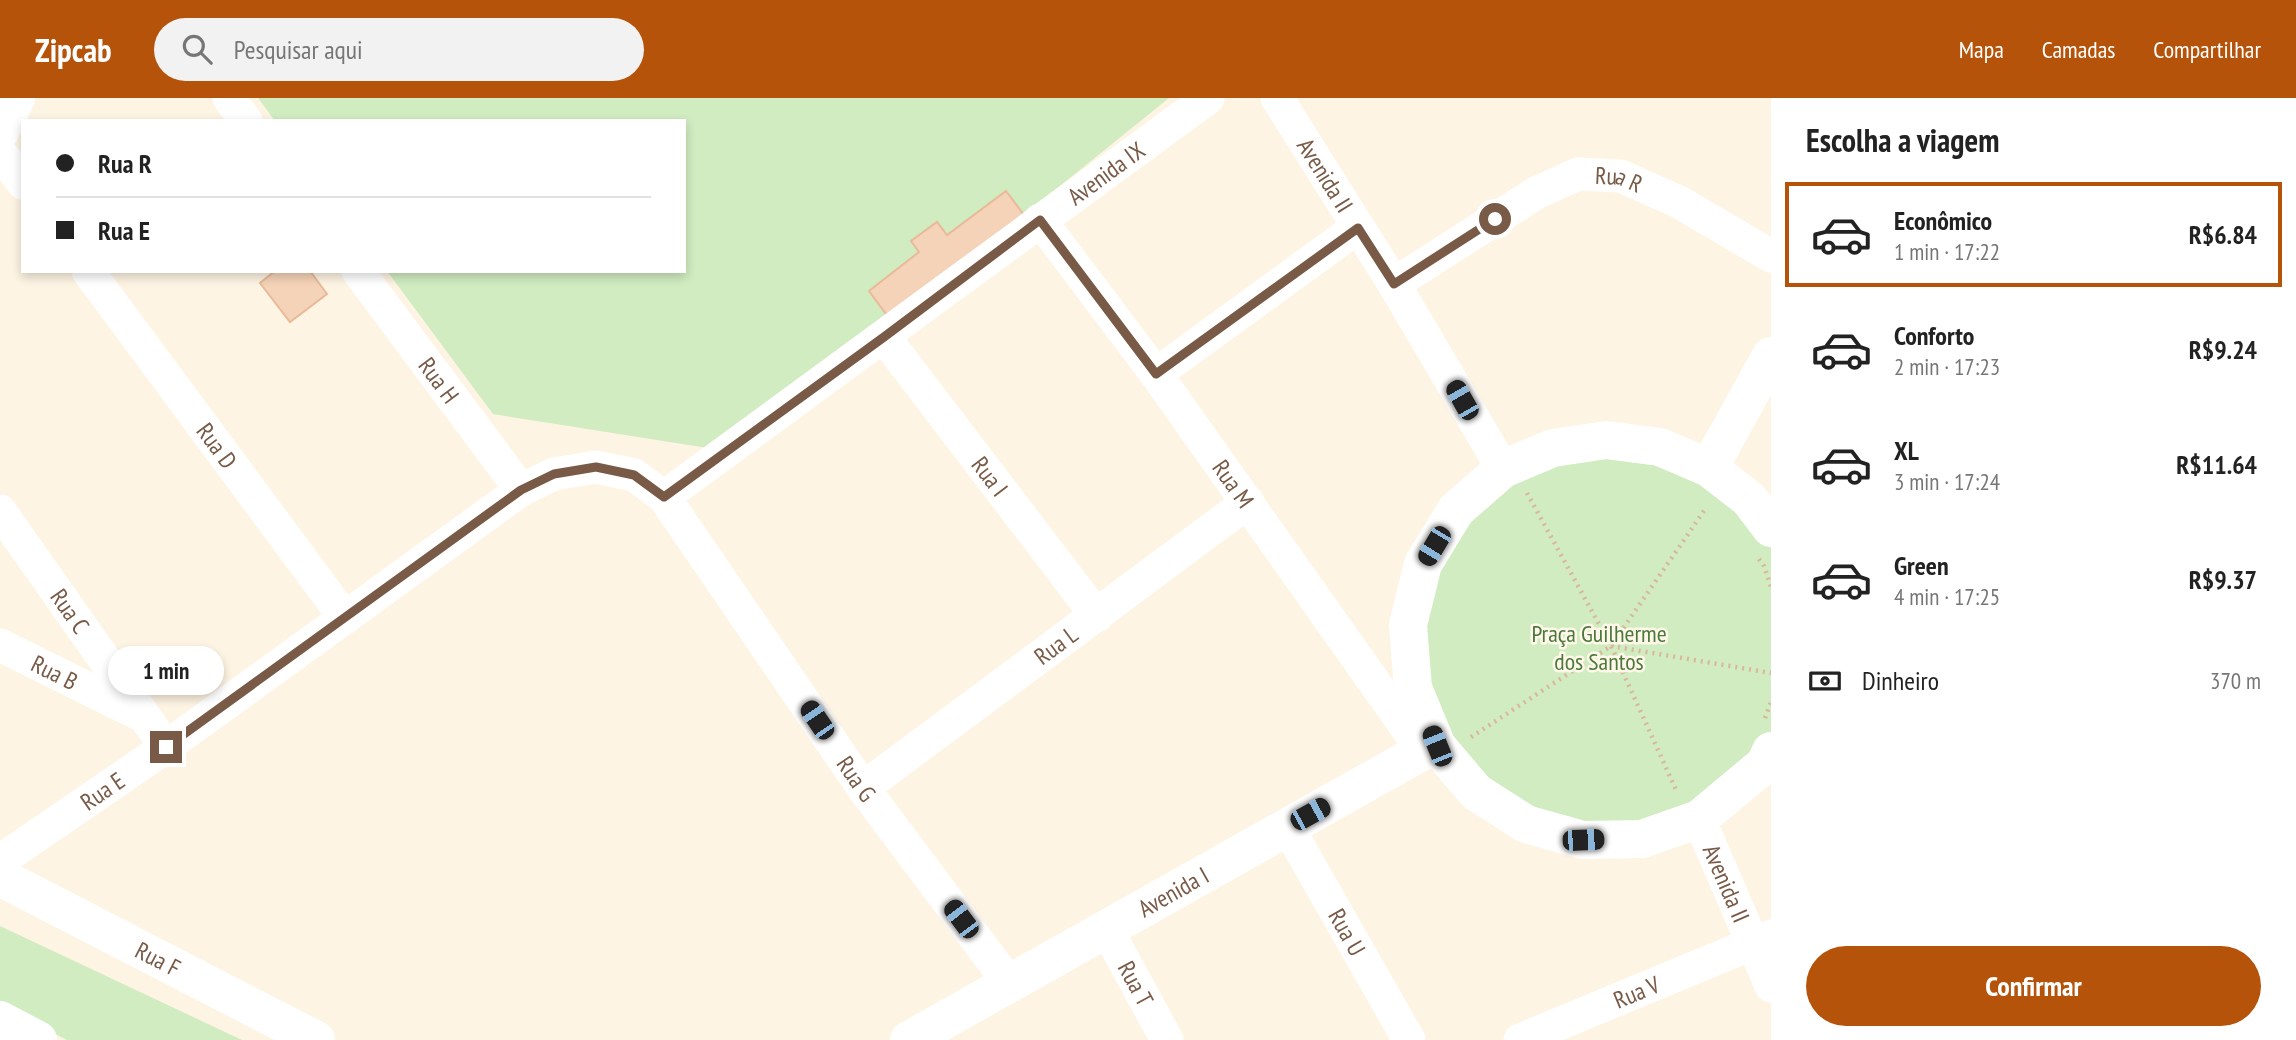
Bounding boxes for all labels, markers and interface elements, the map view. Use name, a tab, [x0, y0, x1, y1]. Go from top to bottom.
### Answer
search box	[154, 18, 644, 81]
text: Zipcab	[35, 28, 112, 71]
icon: search	[178, 30, 216, 68]
text: Pesquisar aqui	[234, 33, 363, 66]
text: Mapa	[1959, 34, 2004, 65]
text: Camadas	[2042, 34, 2115, 65]
text: Compartilhar	[2153, 34, 2261, 65]
text: Escolha a viagem	[1806, 119, 1999, 161]
street label: Avenida II	[1291, 132, 1360, 218]
street label: Avenida IX	[1061, 134, 1151, 212]
text: Rua R	[98, 147, 152, 180]
street label: Rua R	[1594, 159, 1648, 199]
route start	[1479, 203, 1511, 235]
icon: car	[1810, 203, 1873, 266]
text: Econômico	[1894, 204, 1992, 237]
text: Rua E	[98, 214, 150, 247]
text: R$6.84	[2189, 218, 2257, 251]
text: 1 min · 17:22	[1894, 237, 2000, 266]
icon: car	[1810, 318, 1873, 381]
text: Conforto	[1894, 319, 1974, 352]
text: R$9.24	[2189, 333, 2257, 366]
street label: Rua H	[412, 351, 466, 409]
text: 2 min · 17:23	[1894, 352, 2000, 381]
car	[1443, 377, 1482, 423]
street label: Rua D	[190, 416, 244, 474]
icon: car	[1810, 433, 1873, 496]
text: XL	[1894, 434, 1919, 467]
text: R$11.64	[2176, 448, 2257, 481]
street label: Rua I	[965, 450, 1015, 502]
street label: Rua M	[1206, 453, 1261, 514]
text: 3 min · 17:24	[1894, 467, 2000, 496]
car	[1415, 523, 1454, 569]
icon: car	[1810, 548, 1873, 611]
text: Green	[1894, 549, 1949, 582]
text: R$9.37	[2189, 563, 2257, 596]
street label: Rua C	[44, 582, 97, 639]
text: 4 min · 17:25	[1894, 582, 2000, 611]
park label: Praça Guilherme dos Santos	[1531, 618, 1667, 677]
street label: Rua L	[1028, 619, 1084, 671]
callout: 1 min	[108, 646, 224, 694]
street label: Rua B	[26, 648, 83, 697]
text: 1 min	[143, 656, 189, 685]
icon: cash	[1806, 662, 1844, 700]
text: Dinheiro	[1862, 664, 1939, 697]
text: 370 m	[2210, 666, 2261, 695]
car	[797, 697, 838, 743]
car	[1420, 723, 1455, 769]
route end	[150, 731, 182, 763]
street label: Rua G	[830, 750, 883, 808]
street label: Rua E	[74, 765, 130, 817]
car	[1287, 795, 1334, 833]
car	[1562, 829, 1605, 851]
street label: Avenida II	[1696, 840, 1757, 927]
street label: Avenida I	[1132, 859, 1214, 924]
car	[940, 896, 983, 942]
street label: Rua U	[1322, 903, 1373, 961]
street label: Rua F	[130, 934, 186, 983]
button: Confirmar	[1806, 946, 2261, 1026]
street label: Rua T	[1111, 955, 1161, 1012]
street label: Rua V	[1609, 968, 1665, 1015]

